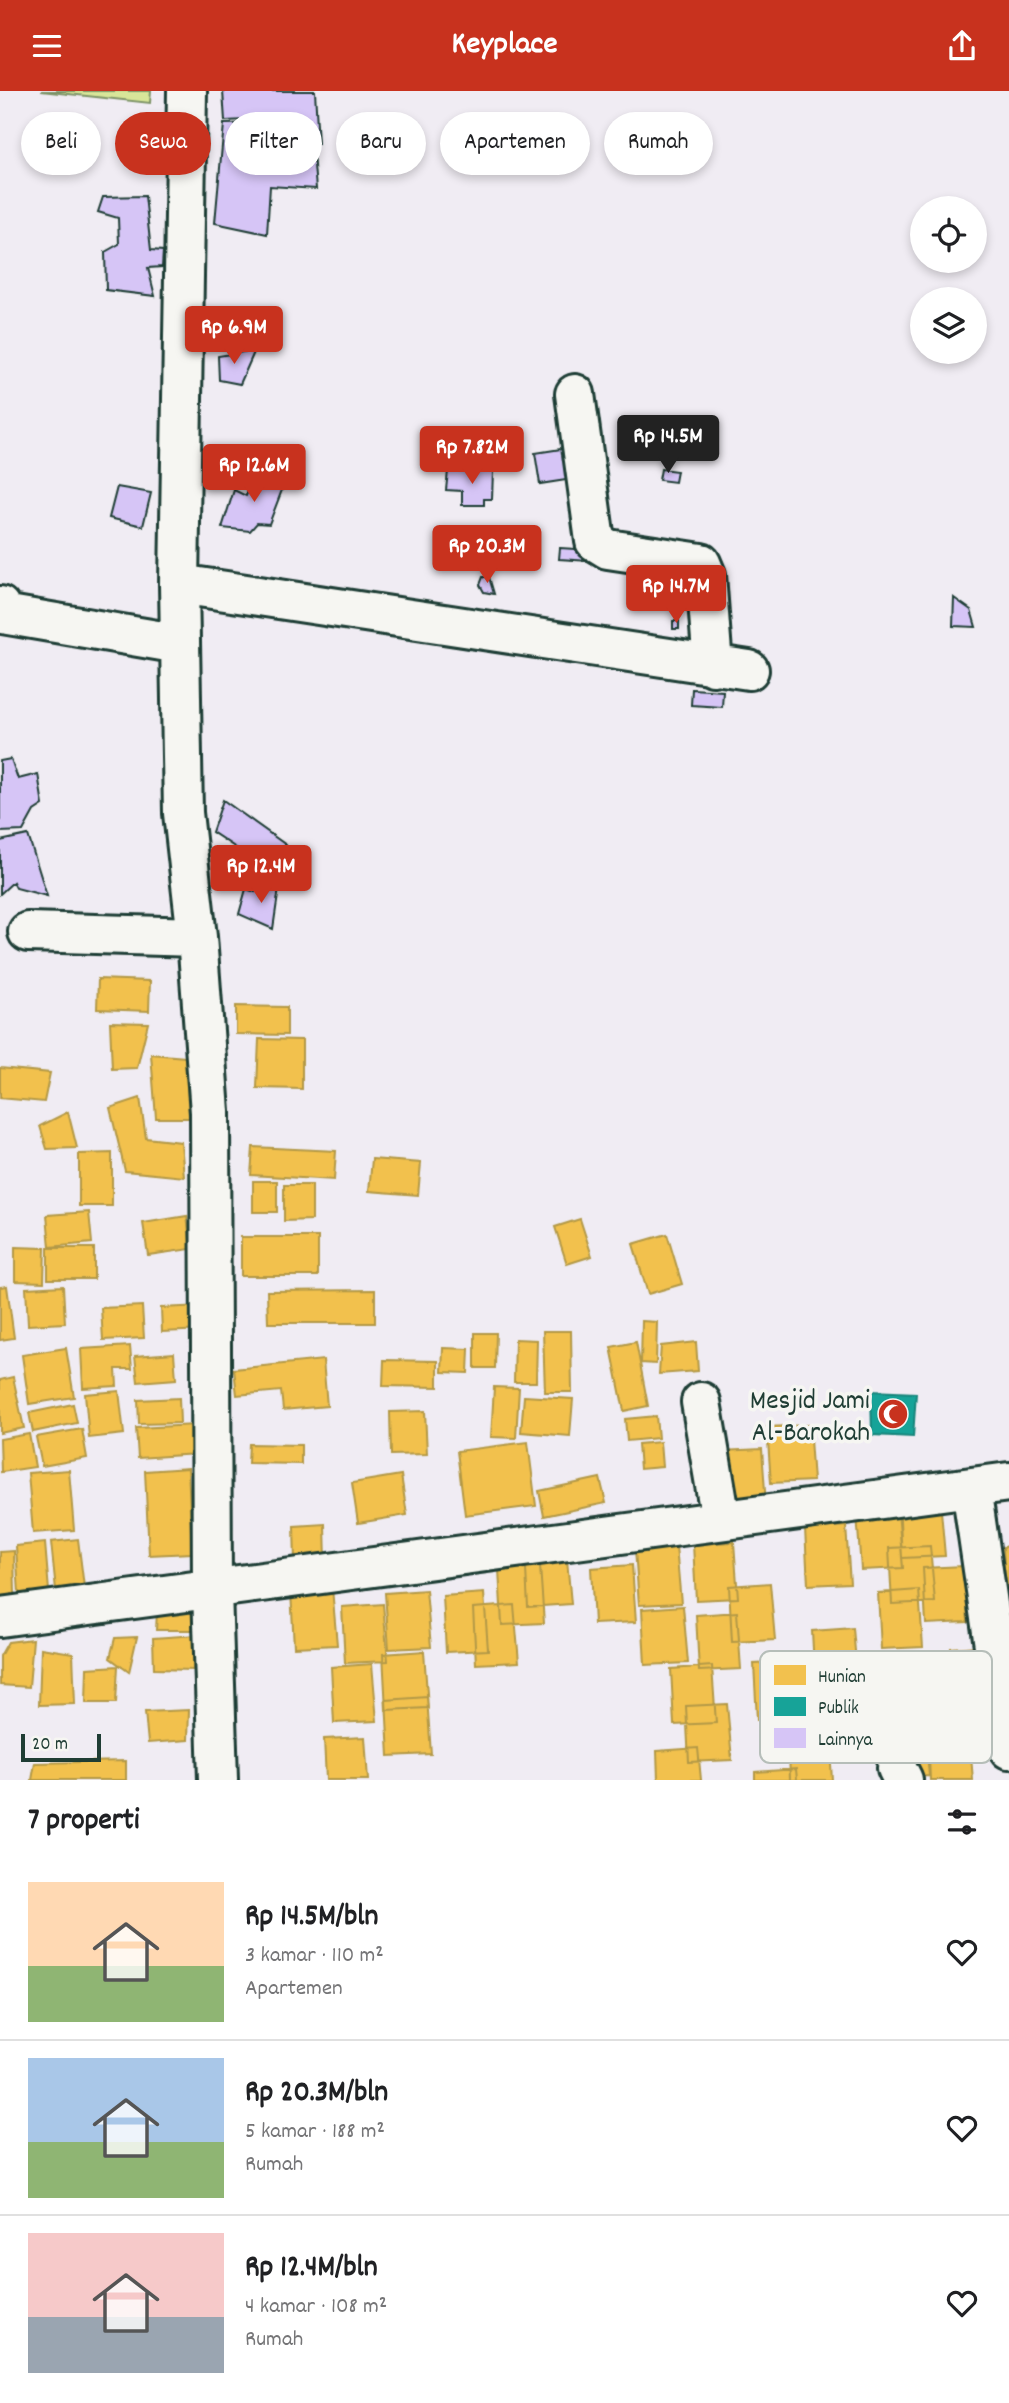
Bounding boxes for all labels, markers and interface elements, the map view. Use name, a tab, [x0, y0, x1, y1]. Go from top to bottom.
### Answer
text: Keyplace	[451, 23, 558, 69]
icon: menu	[28, 27, 66, 65]
icon: share	[943, 27, 981, 65]
chip: Beli	[21, 112, 101, 175]
chip: Sewa	[115, 112, 211, 175]
chip: Filter	[225, 112, 322, 175]
chip: Baru	[336, 112, 426, 175]
chip: Apartemen	[440, 112, 590, 175]
chip: Rumah	[604, 112, 713, 175]
map controls	[910, 196, 987, 364]
button: locate	[910, 196, 987, 273]
button: layers	[910, 287, 987, 364]
pin: Rp 6.9M	[169, 307, 299, 366]
text: Rp 6.9M	[201, 312, 267, 345]
pin: Rp 14.5M	[596, 415, 740, 475]
text: Rp 14.5M	[633, 421, 703, 454]
pin: Rp 7.82M	[400, 427, 544, 486]
text: Rp 7.82M	[436, 432, 508, 465]
pin: Rp 12.6M	[182, 445, 326, 504]
text: Rp 12.6M	[219, 450, 289, 483]
pin: Rp 20.3M	[415, 525, 559, 585]
text: Rp 20.3M	[448, 531, 526, 564]
pin: Rp 14.7M	[604, 566, 748, 625]
text: Rp 14.7M	[642, 571, 710, 604]
pin: Rp 12.4M	[189, 845, 333, 905]
text: Rp 12.4M	[227, 851, 296, 884]
place label: Mesjid Jami Al-Barokah	[750, 1383, 870, 1455]
mosque icon: Mesjid Jami Al-Barokah	[876, 1397, 910, 1431]
legend	[760, 1651, 992, 1763]
text: Hunian	[818, 1665, 866, 1692]
text: Publik	[818, 1696, 859, 1723]
text: Lainnya	[818, 1728, 873, 1755]
scale bar	[21, 1731, 102, 1763]
text: 20 m	[32, 1732, 68, 1759]
text: 7 properti	[28, 1801, 139, 1844]
icon: filters	[943, 1803, 981, 1841]
text: Rp 14.5M/bln	[245, 1897, 378, 1940]
icon: home	[84, 1910, 168, 1994]
icon: heart	[943, 1933, 981, 1971]
text: 3 kamar · 110 m²	[245, 1940, 384, 1973]
text: Apartemen	[245, 1973, 343, 2006]
text: Rp 20.3M/bln	[245, 2073, 388, 2116]
icon: home	[84, 2086, 168, 2170]
icon: heart	[943, 2109, 981, 2147]
text: 5 kamar · 188 m²	[245, 2116, 385, 2149]
text: Rumah	[245, 2149, 303, 2182]
text: Rp 12.4M/bln	[245, 2248, 378, 2291]
icon: home	[84, 2261, 168, 2345]
icon: heart	[943, 2284, 981, 2322]
text: 4 kamar · 108 m²	[245, 2291, 387, 2324]
text: Rumah	[245, 2324, 303, 2357]

